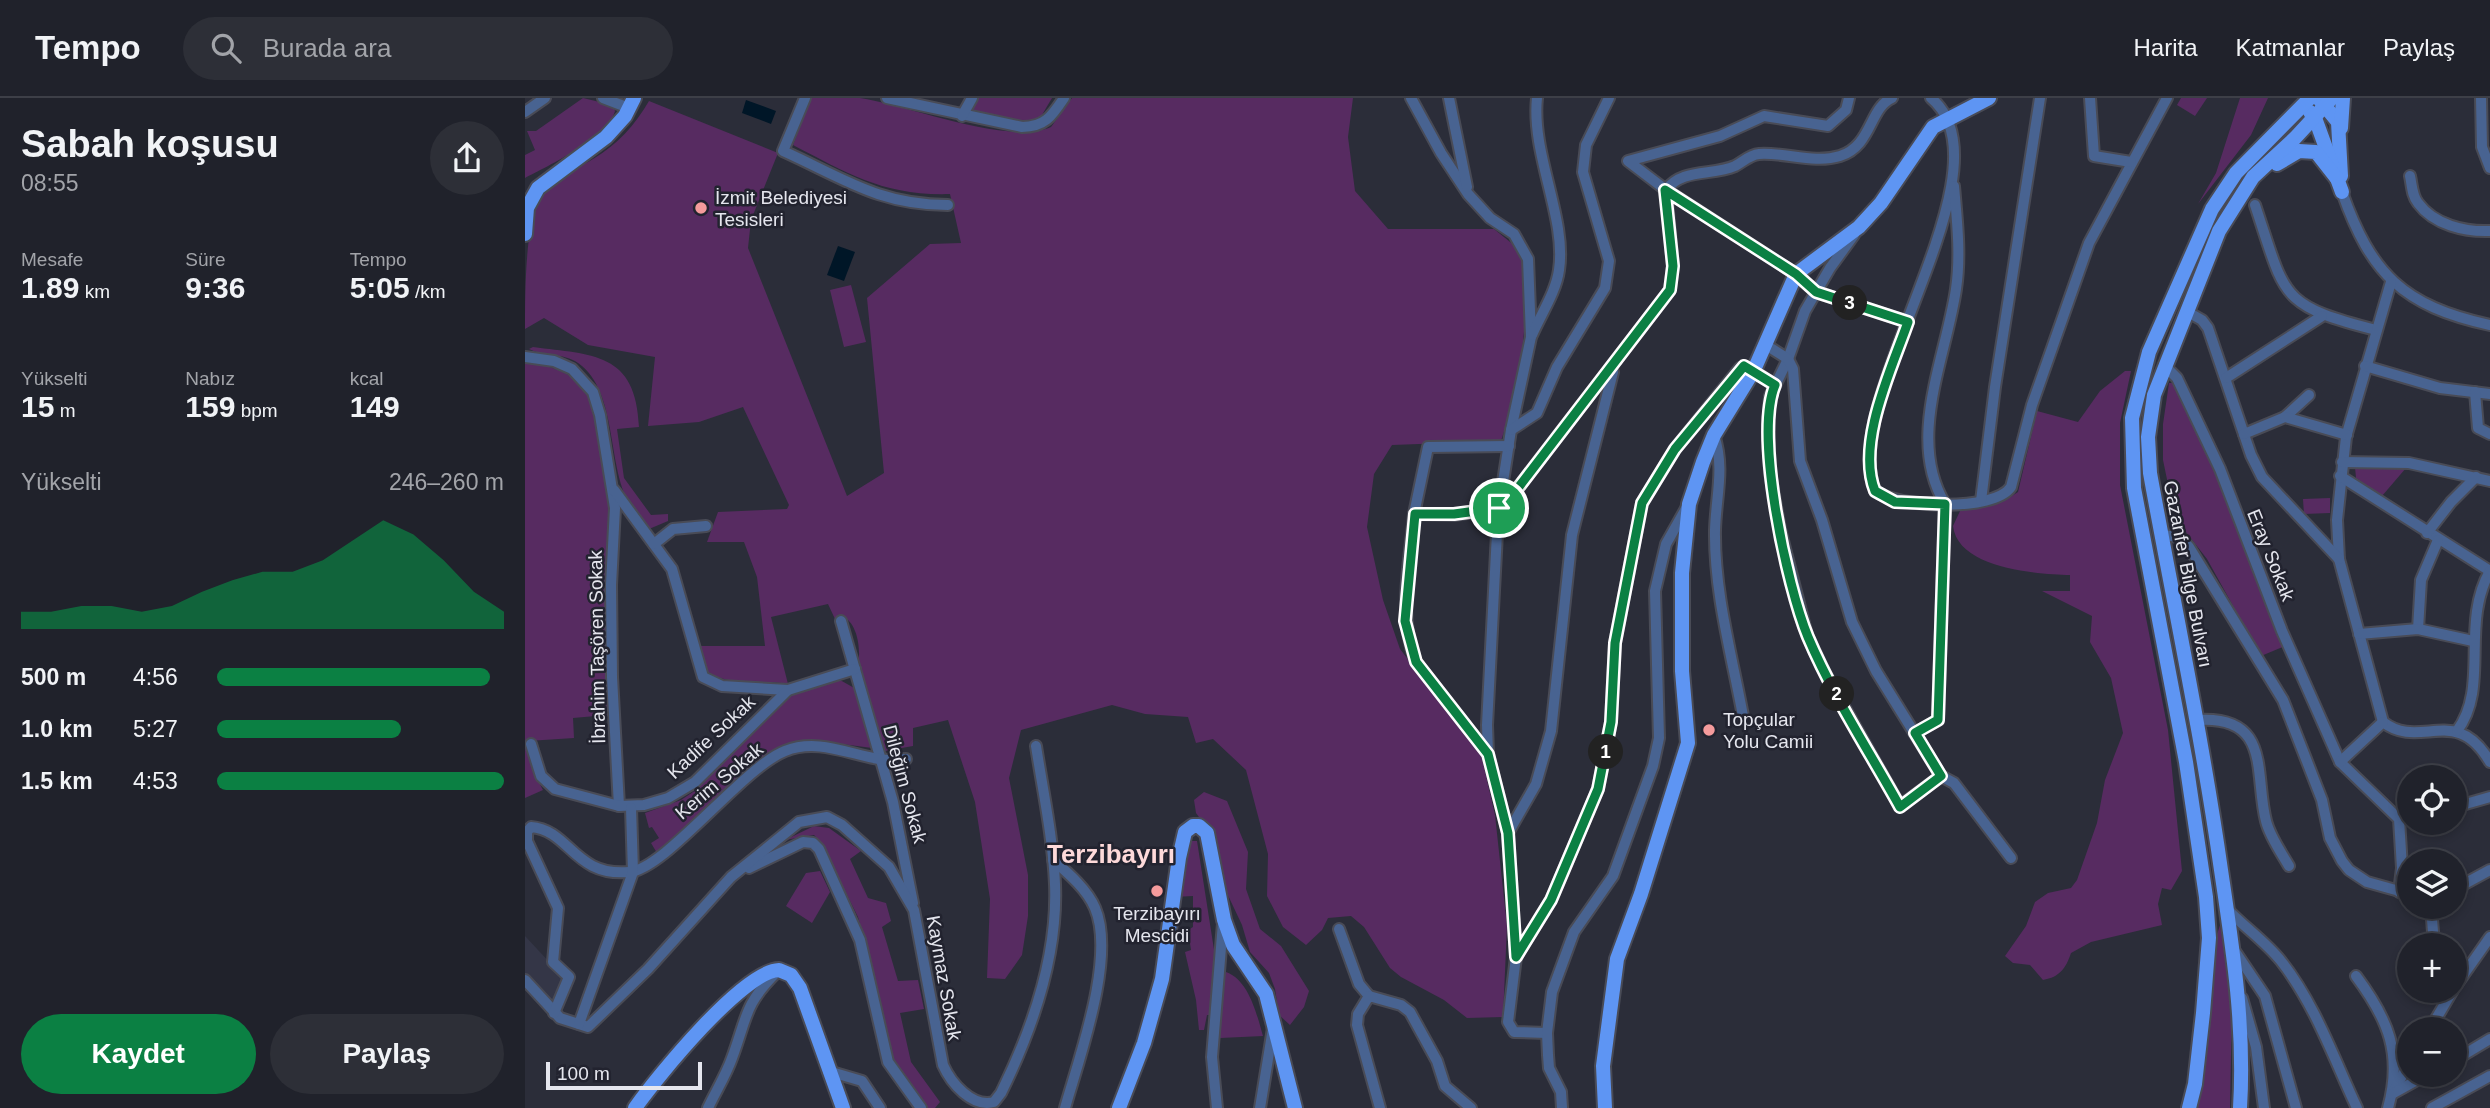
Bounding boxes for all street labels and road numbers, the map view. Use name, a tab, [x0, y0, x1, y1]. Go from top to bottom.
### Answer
street label: Gazanfer Bilge Bulvarı	[2160, 479, 2216, 669]
street label: Eray Sokak	[2243, 506, 2299, 604]
street label: İbrahim Taşören Sokak	[585, 549, 609, 744]
street label: Kadife Sokak	[663, 691, 759, 783]
street label: Dileğim Sokak	[879, 723, 931, 846]
street label: Kerim Sokak	[671, 738, 767, 824]
street label: Kaymaz Sokak	[923, 914, 965, 1043]

